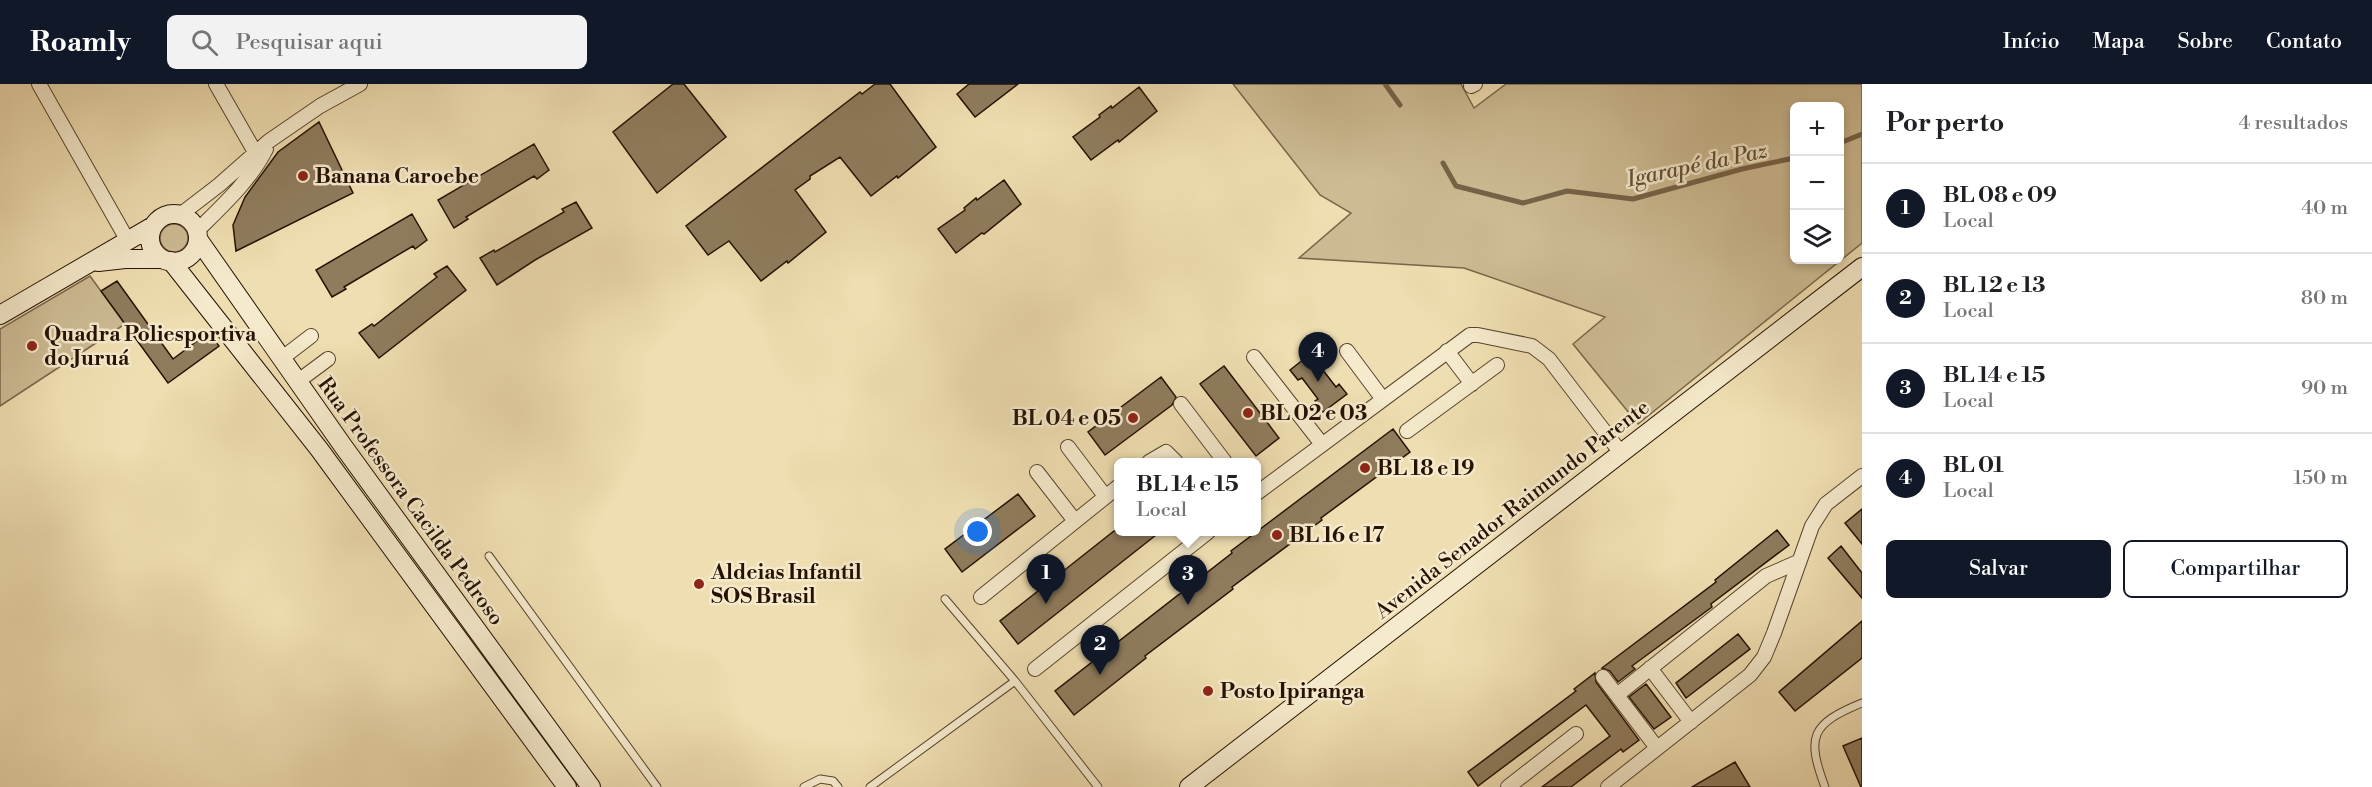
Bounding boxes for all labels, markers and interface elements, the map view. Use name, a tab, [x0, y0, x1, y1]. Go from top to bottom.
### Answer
search box	[167, 15, 587, 69]
text: Roamly	[30, 25, 131, 60]
icon: search	[188, 26, 221, 59]
text: Pesquisar aqui	[236, 29, 383, 56]
text: Início	[2003, 29, 2060, 55]
text: Mapa	[2093, 29, 2145, 55]
text: Sobre	[2178, 29, 2233, 55]
text: Contato	[2266, 29, 2342, 55]
map controls	[1790, 102, 1844, 264]
button: +	[1790, 102, 1844, 156]
text: Por perto	[1886, 107, 2004, 139]
text: 4 resultados	[2238, 111, 2348, 136]
water label: Igarapé da Paz	[1623, 137, 1770, 194]
button: −	[1790, 156, 1844, 210]
place label: Banana Caroebe	[315, 164, 479, 190]
marker: Banana Caroebe	[296, 169, 310, 183]
text: BL 08 e 09	[1943, 182, 2057, 209]
text: 1	[1901, 196, 1910, 221]
text: 40 m	[2301, 196, 2348, 221]
text: Local	[1943, 209, 1994, 234]
button: layers	[1790, 210, 1844, 264]
text: BL 12 e 13	[1943, 272, 2045, 299]
text: 2	[1899, 286, 1912, 311]
text: 80 m	[2301, 286, 2348, 311]
text: Local	[1943, 299, 1994, 324]
place label: Quadra Poliesportiva do Juruá	[44, 322, 257, 372]
pin: 4	[1298, 332, 1338, 382]
marker: Quadra Poliesportiva do Juruá	[25, 339, 39, 353]
text: BL 14 e 15	[1943, 362, 2045, 389]
street label: Rua Professora Cacilda Pedroso	[311, 372, 509, 631]
text: 3	[1899, 376, 1912, 401]
text: 90 m	[2301, 376, 2348, 401]
text: Local	[1943, 389, 1994, 414]
street label: Avenida Senador Raimundo Parente	[1370, 395, 1655, 626]
place label: BL 02 e 03	[1260, 401, 1367, 427]
place label: BL 04 e 05	[1012, 406, 1121, 432]
marker: BL 02 e 03	[1241, 406, 1255, 420]
marker: BL 04 e 05	[1126, 411, 1140, 425]
text: BL 01	[1943, 452, 2004, 479]
place label: BL 18 e 19	[1377, 456, 1475, 482]
popup	[1114, 458, 1261, 536]
marker: BL 18 e 19	[1358, 461, 1372, 475]
text: 4	[1899, 466, 1912, 491]
text: 150 m	[2293, 466, 2348, 491]
text: BL 14 e 15	[1136, 471, 1239, 498]
text: Local	[1943, 479, 1994, 504]
text: Local	[1136, 498, 1187, 523]
your location	[963, 517, 992, 546]
place label: BL 16 e 17	[1289, 523, 1385, 549]
marker: BL 16 e 17	[1270, 528, 1284, 542]
button: Salvar	[1886, 540, 2111, 598]
button: Compartilhar	[2123, 540, 2348, 598]
pin: 1	[1026, 554, 1066, 604]
pin: 3	[1168, 556, 1208, 605]
place label: Aldeias Infantil SOS Brasil	[710, 560, 862, 610]
marker: Aldeias Infantil SOS Brasil	[692, 577, 706, 591]
pin: 2	[1080, 626, 1120, 675]
place label: Posto Ipiranga	[1220, 679, 1365, 705]
marker: Posto Ipiranga	[1201, 684, 1215, 698]

